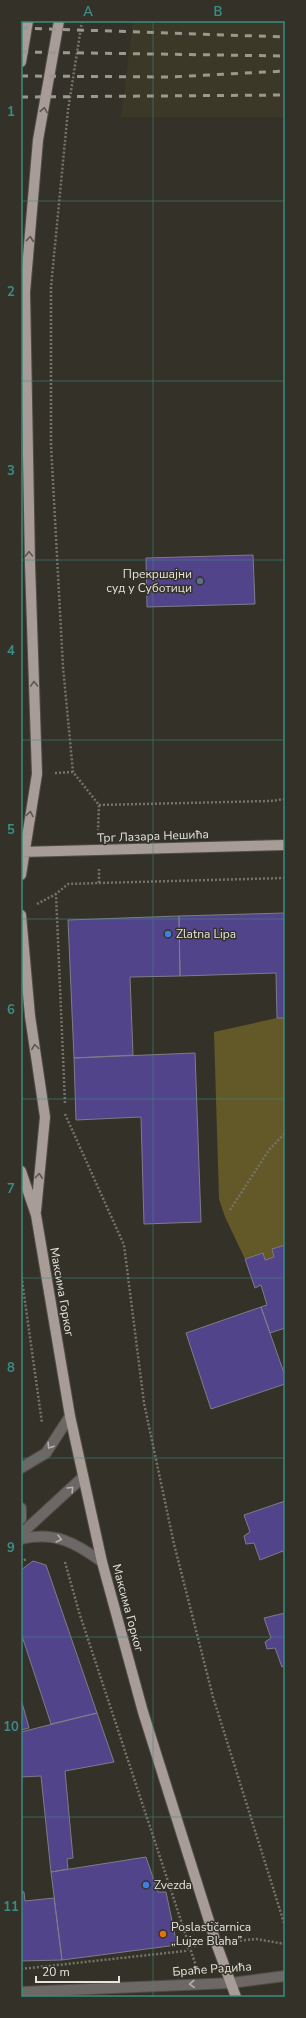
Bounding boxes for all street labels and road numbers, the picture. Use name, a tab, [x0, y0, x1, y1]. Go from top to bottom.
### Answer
street label: Трг Лазара Нешића	[97, 826, 209, 846]
street label: Максима Горког	[46, 1246, 78, 1339]
street label: Максима Горког	[109, 1562, 148, 1655]
street label: Браће Радића	[172, 1958, 252, 1980]

